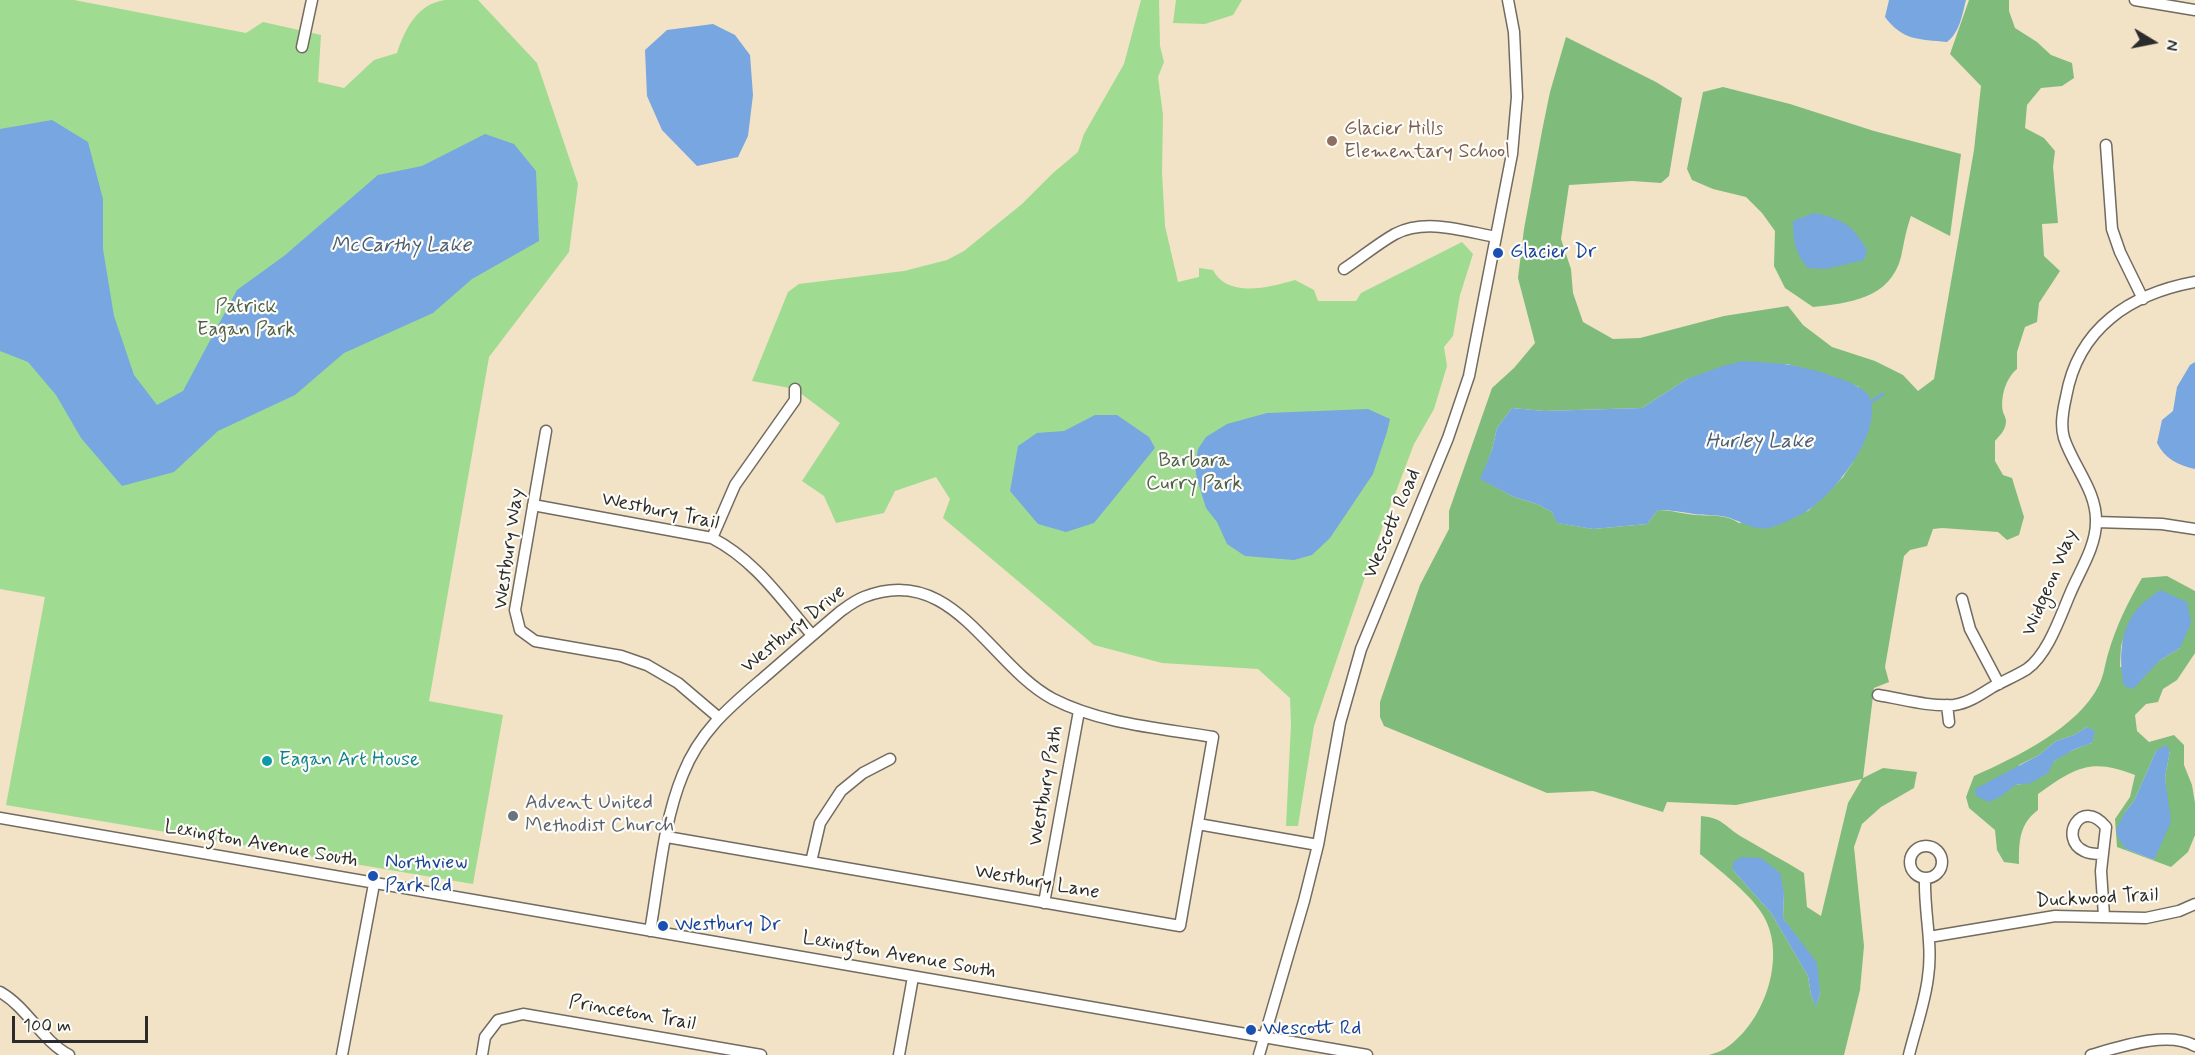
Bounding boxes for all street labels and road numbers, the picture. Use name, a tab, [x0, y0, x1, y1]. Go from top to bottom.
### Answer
street label: Wescott Road	[1359, 466, 1427, 582]
street label: Westbury Way	[490, 487, 530, 611]
street label: Westbury Trail	[599, 488, 721, 536]
street label: Widgeon Way	[2018, 526, 2084, 640]
street label: Westbury Drive	[737, 581, 851, 679]
street label: Westbury Path	[1025, 724, 1069, 848]
street label: Lexington Avenue South	[162, 816, 360, 874]
street label: Westbury Lane	[973, 860, 1101, 906]
street label: Duckwood Trail	[2035, 884, 2159, 914]
street label: Lexington Avenue South	[800, 927, 998, 985]
street label: Princeton Trail	[567, 991, 697, 1037]

